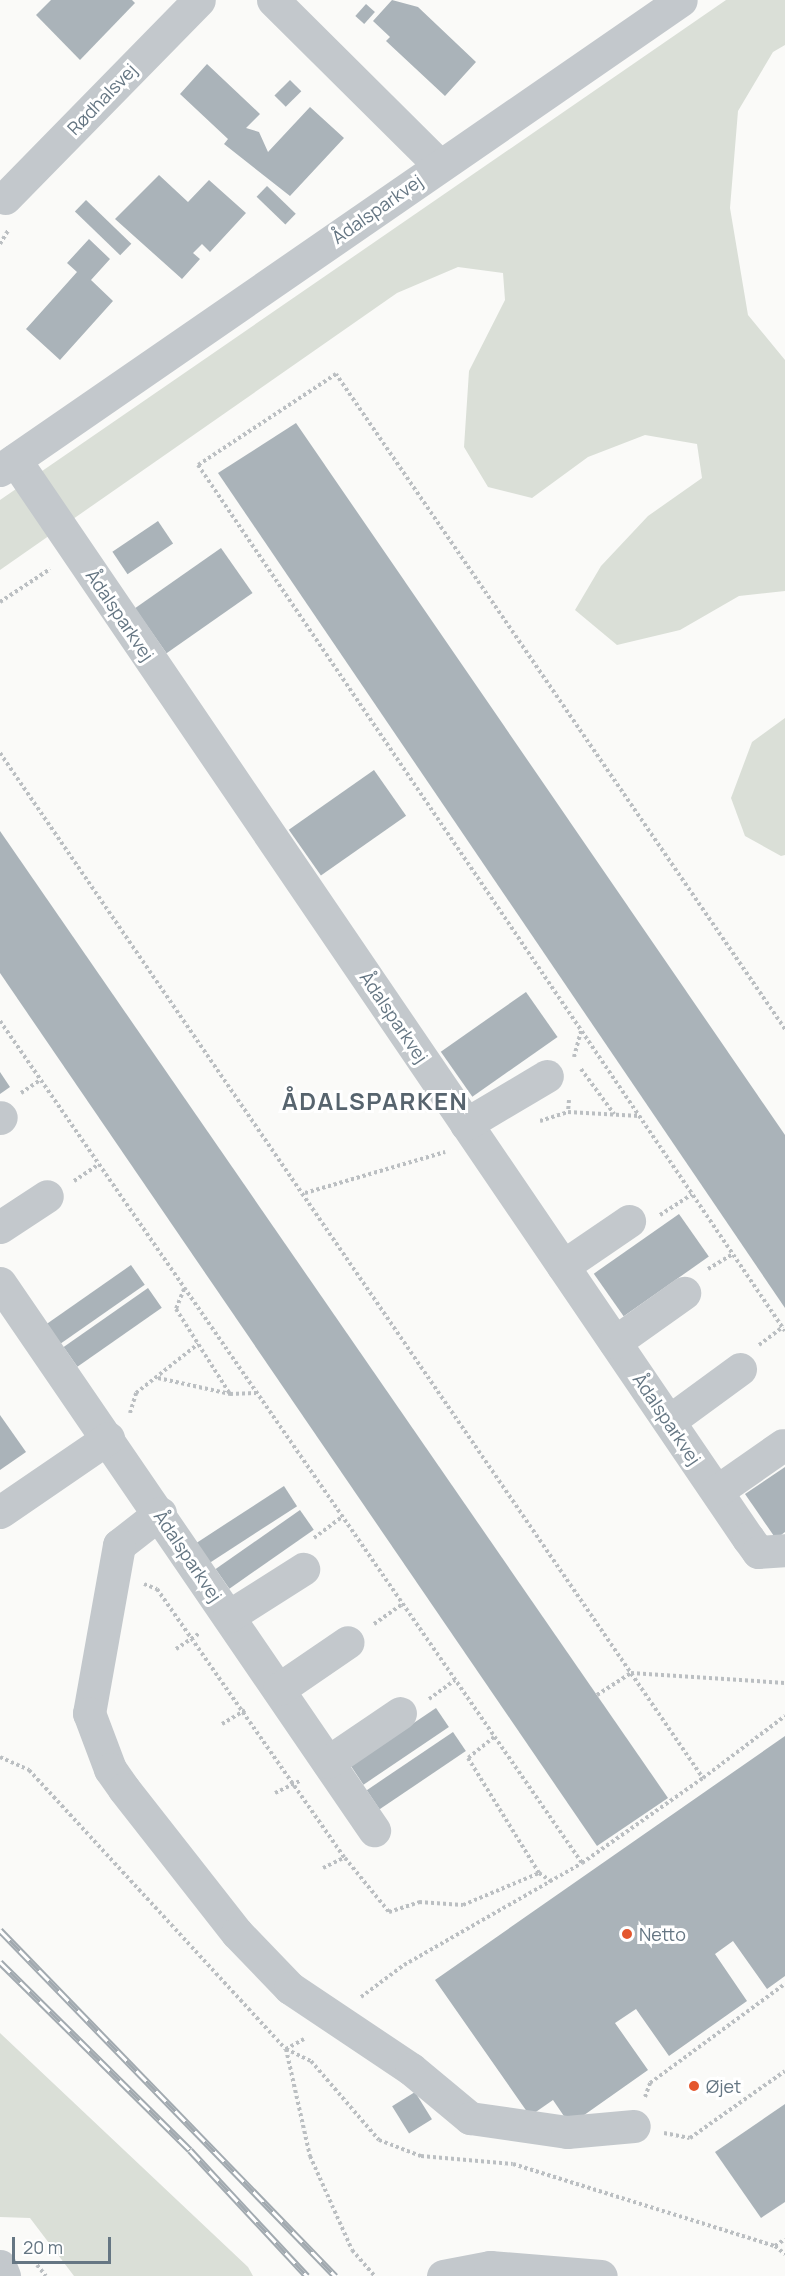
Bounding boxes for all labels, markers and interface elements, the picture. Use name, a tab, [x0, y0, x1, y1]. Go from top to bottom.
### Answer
street label: Rødhalsvej	[63, 59, 141, 139]
street label: Ådalsparkvej	[328, 170, 426, 248]
street label: Ådalsparkvej	[82, 565, 158, 665]
street label: Ådalsparkvej	[356, 967, 432, 1067]
district label: ÅDALSPARKEN	[282, 1087, 468, 1115]
street label: Ådalsparkvej	[629, 1369, 705, 1469]
street label: Ådalsparkvej	[150, 1506, 226, 1606]
place label: Netto	[639, 1923, 686, 1945]
marker: Netto	[620, 1927, 634, 1941]
place label: Øjet	[706, 2075, 741, 2097]
marker: Øjet	[687, 2079, 701, 2093]
scale bar	[15, 2225, 114, 2263]
text: 20 m	[23, 2235, 63, 2259]

